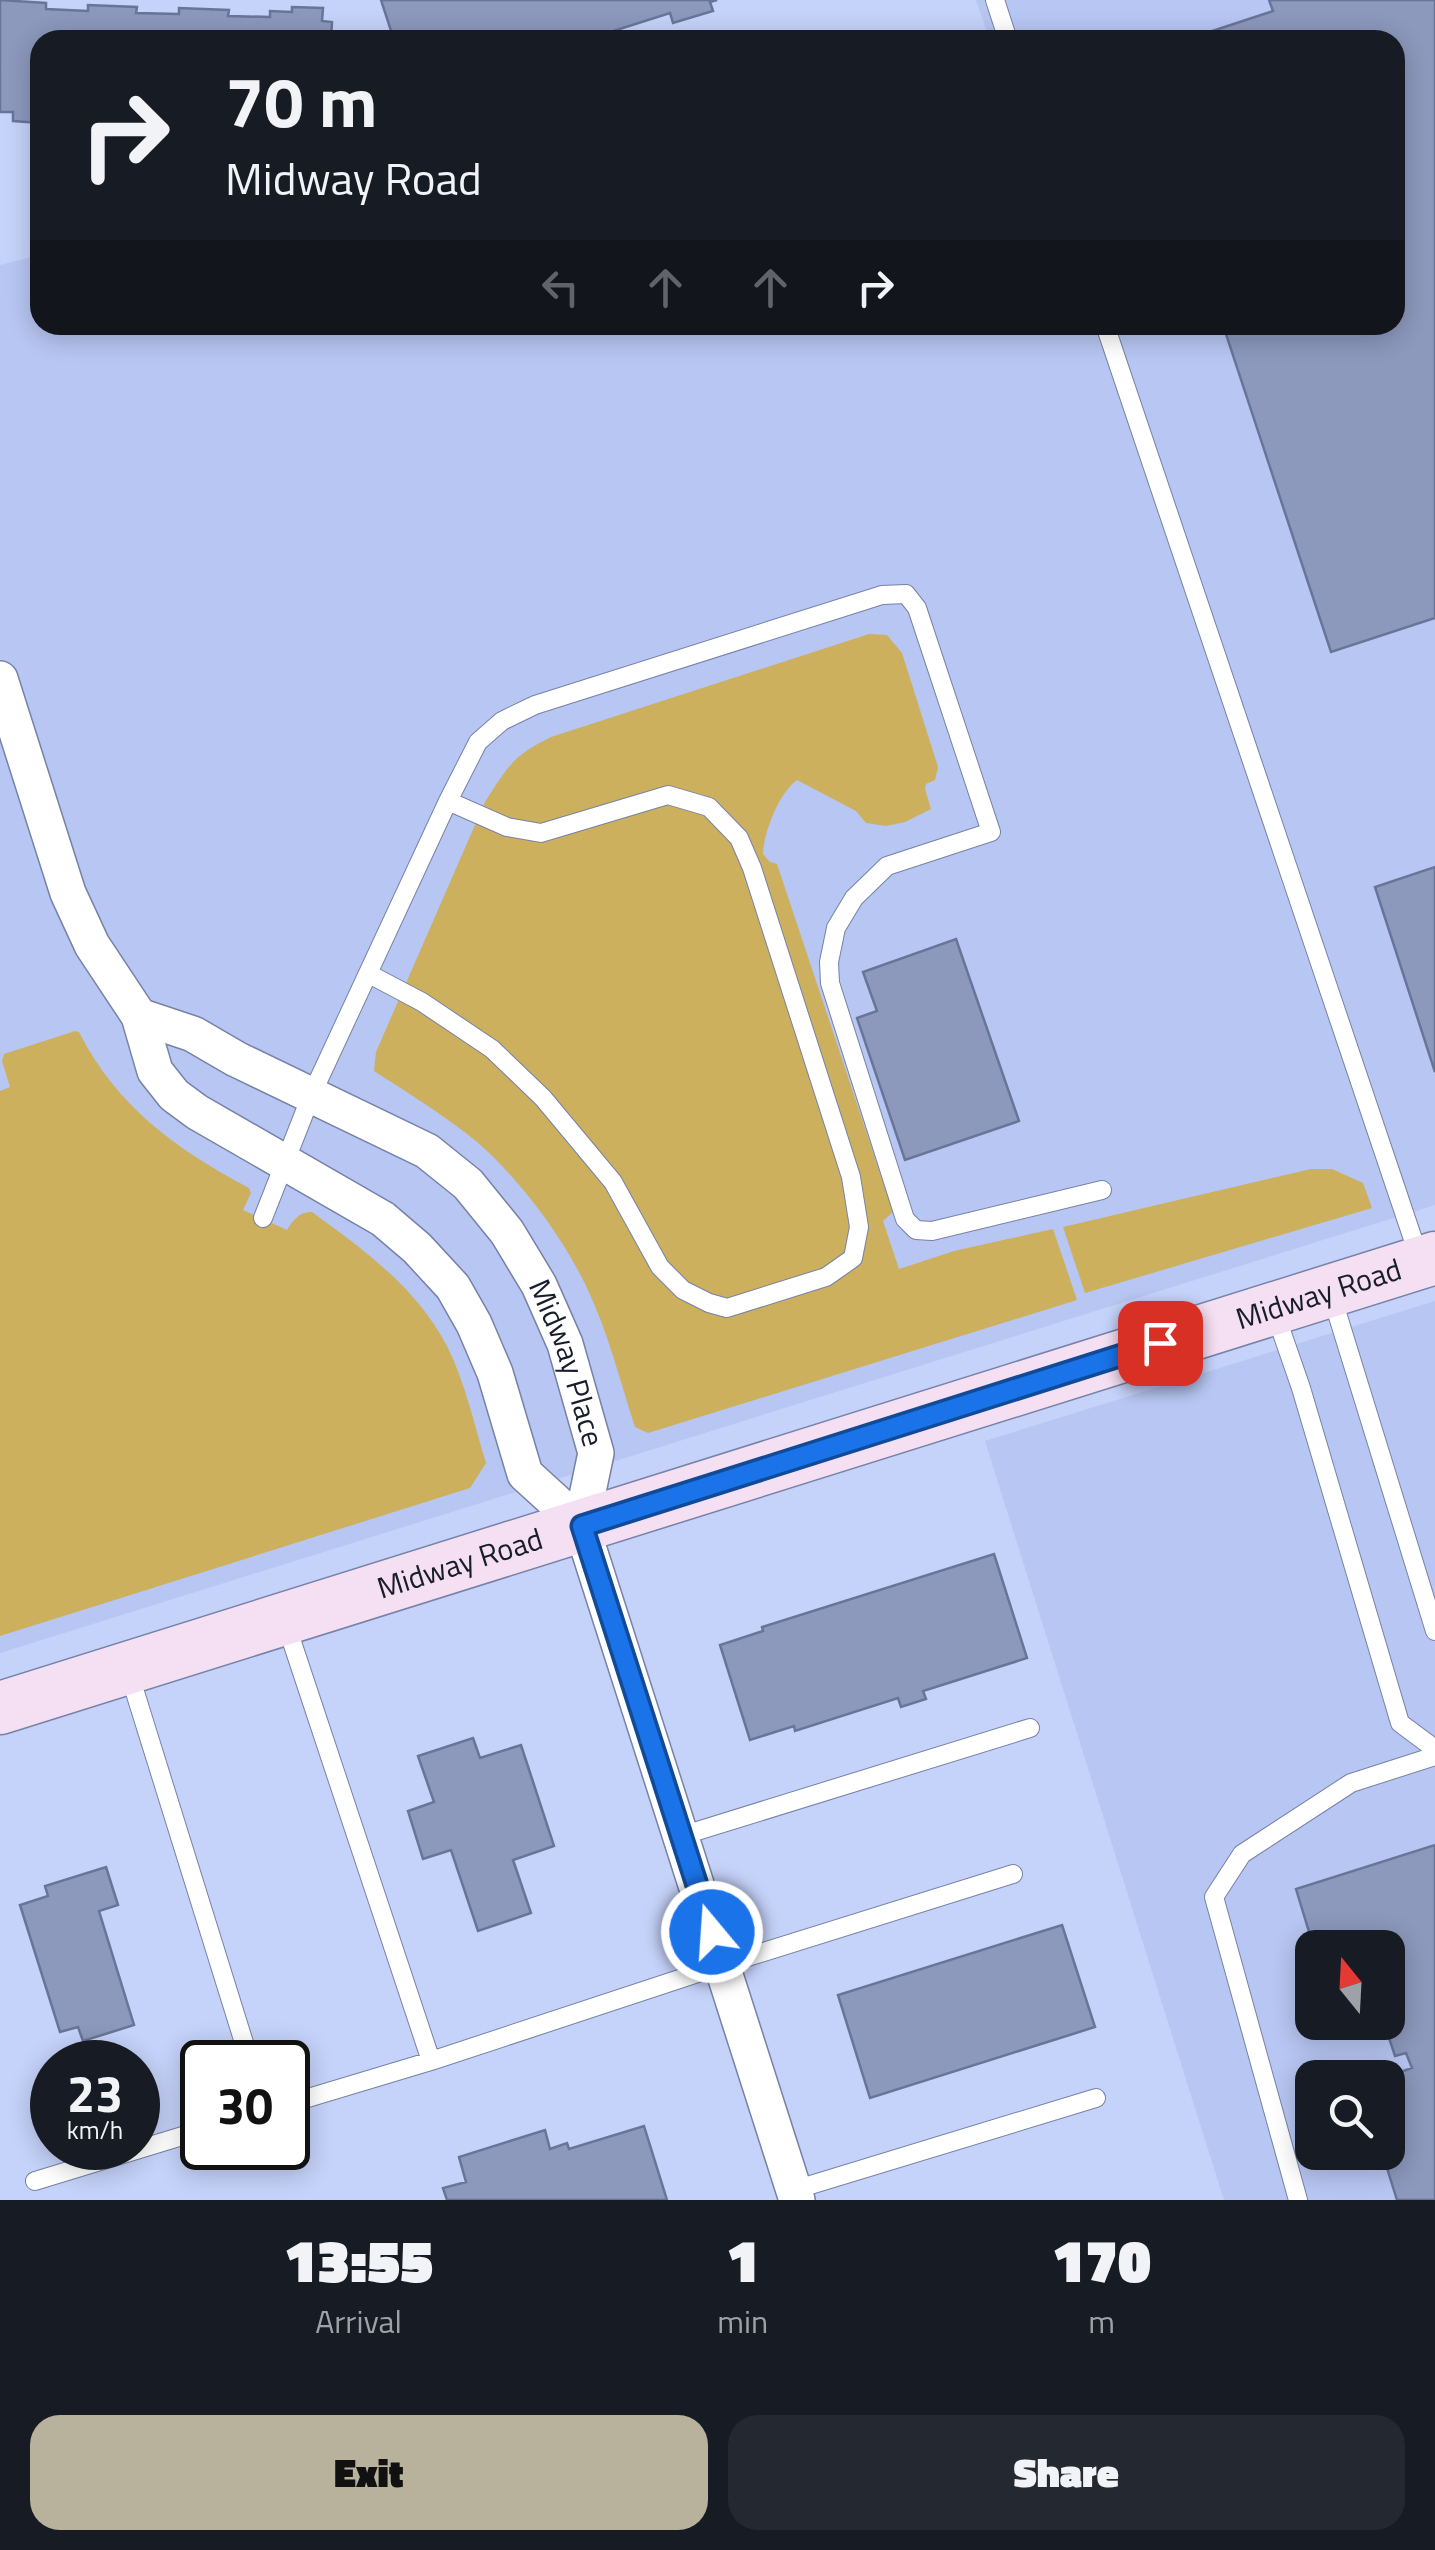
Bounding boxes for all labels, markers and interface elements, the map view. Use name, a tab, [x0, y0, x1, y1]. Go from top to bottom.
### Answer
text: 70 m	[225, 48, 378, 154]
icon: right	[60, 70, 190, 200]
text: Midway Road	[225, 144, 482, 212]
icon: left	[533, 260, 588, 315]
icon: ahead	[638, 260, 693, 315]
icon: ahead	[743, 260, 798, 315]
icon: right	[848, 260, 903, 315]
street label: Midway Road	[1230, 1246, 1407, 1341]
street label: Midway Place	[517, 1272, 617, 1452]
pin	[1118, 1301, 1203, 1386]
icon: arrive	[1133, 1316, 1188, 1371]
street label: Midway Road	[371, 1515, 548, 1610]
position arrow	[660, 1880, 764, 1984]
north arrow	[1295, 1930, 1405, 2040]
map controls	[1295, 1930, 1405, 2170]
speed limit sign: 30	[180, 2040, 310, 2170]
text: 23	[67, 2055, 123, 2131]
button: search	[1295, 2060, 1405, 2170]
text: km/h	[67, 2111, 123, 2149]
text: 13:55	[284, 2214, 433, 2305]
text: 1	[726, 2214, 759, 2305]
text: 170	[1052, 2214, 1151, 2305]
text: Arrival	[315, 2297, 402, 2345]
text: min	[717, 2297, 768, 2345]
text: m	[1088, 2297, 1115, 2345]
button: Exit	[30, 2415, 708, 2530]
button: Share	[728, 2415, 1405, 2530]

